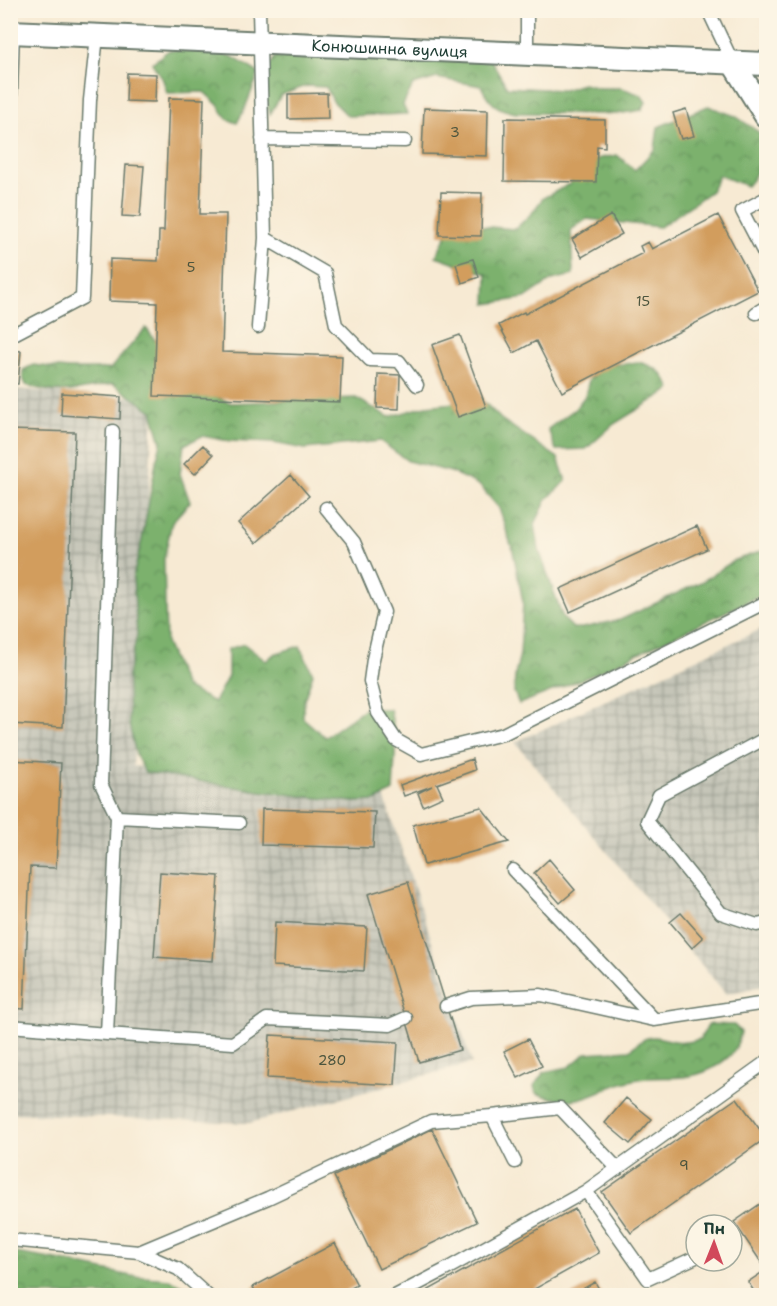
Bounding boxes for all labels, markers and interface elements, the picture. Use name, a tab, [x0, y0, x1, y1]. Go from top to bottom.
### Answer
street label: Конюшинна вулиця	[311, 35, 468, 62]
house number: 3	[450, 123, 460, 141]
house number: 5	[187, 258, 195, 276]
house number: 15	[636, 292, 650, 310]
house number: 280	[318, 1051, 346, 1069]
house number: 9	[679, 1156, 689, 1174]
north arrow	[684, 1213, 744, 1273]
text: Пн	[704, 1218, 725, 1239]

